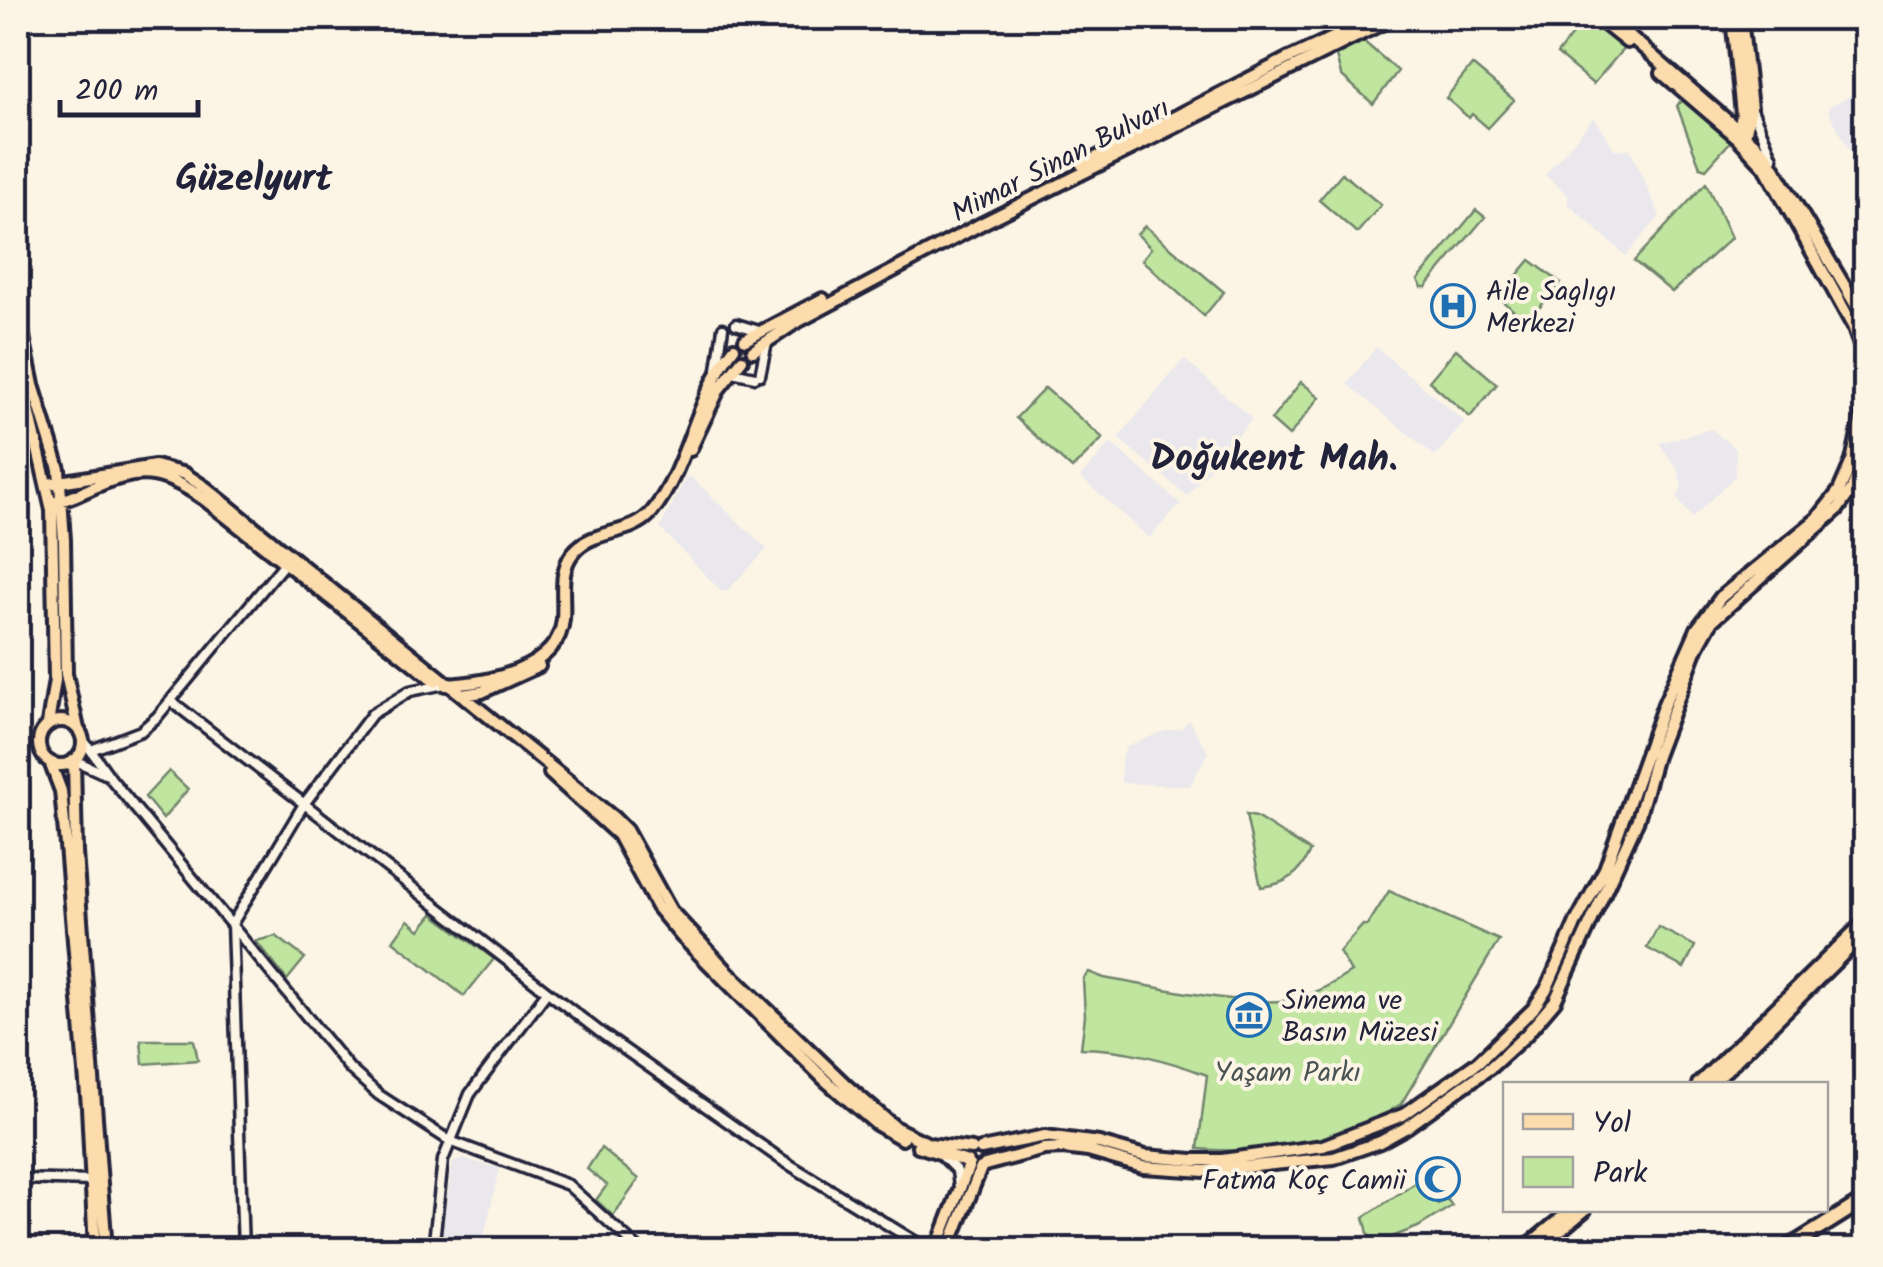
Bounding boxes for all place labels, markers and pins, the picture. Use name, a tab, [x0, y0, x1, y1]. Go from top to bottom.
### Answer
place label: Aile Saglıgı Merkezi	[1486, 270, 1616, 347]
hospital icon: Aile Saglıgı Merkezi	[1430, 283, 1476, 329]
place label: Sinema ve Basın Müzesi	[1282, 979, 1439, 1056]
museum icon: Sinema ve Basın Müzesi	[1226, 992, 1272, 1038]
mosque icon: Fatma Koç Camii	[1415, 1156, 1461, 1202]
place label: Fatma Koç Camii	[1202, 1159, 1407, 1204]

